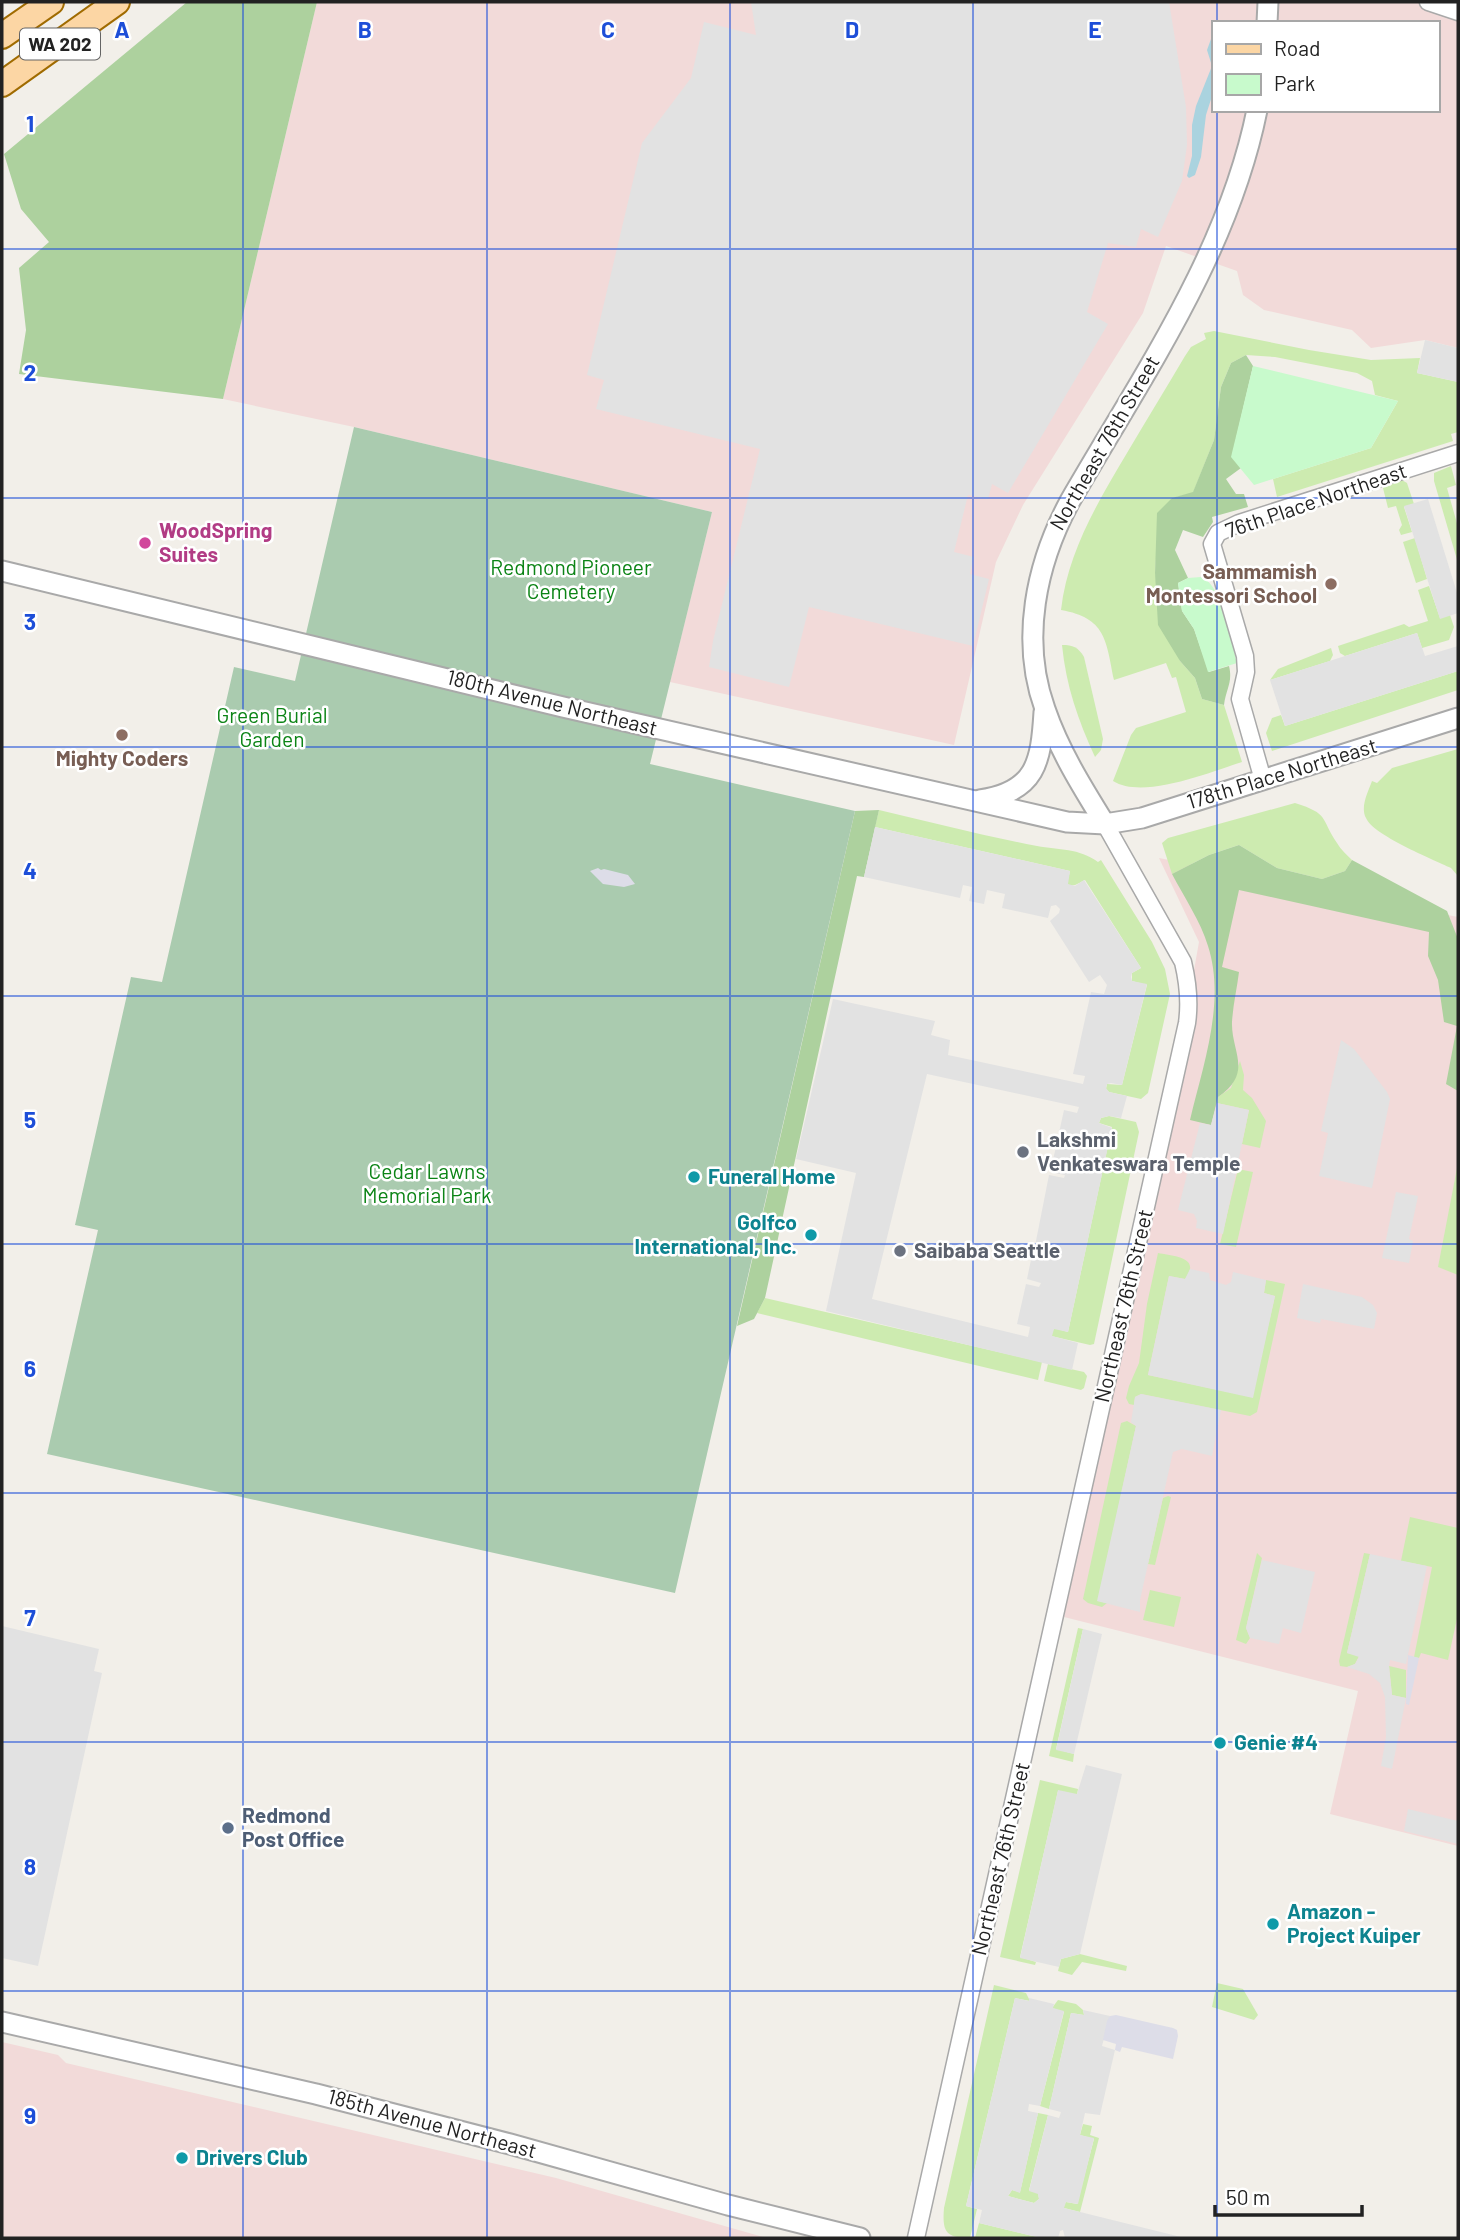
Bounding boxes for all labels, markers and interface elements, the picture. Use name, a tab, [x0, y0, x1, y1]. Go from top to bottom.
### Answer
text: A	[114, 15, 130, 43]
text: B	[358, 15, 372, 43]
text: C	[601, 15, 615, 43]
text: D	[845, 15, 859, 43]
text: E	[1088, 15, 1102, 43]
legend	[1212, 21, 1439, 112]
road number: WA 202	[20, 28, 100, 60]
text: Road	[1274, 35, 1320, 60]
text: Park	[1274, 70, 1315, 95]
text: 1	[26, 109, 34, 137]
street label: Northeast 76th Street	[1044, 351, 1164, 534]
text: 2	[24, 358, 36, 386]
street label: 76th Place Northeast	[1222, 457, 1409, 542]
place label: WoodSpring Suites	[159, 517, 272, 566]
marker: WoodSpring Suites	[137, 535, 153, 551]
park label: Redmond Pioneer Cemetery	[490, 554, 652, 603]
place label: Sammamish Montessori School	[1146, 558, 1317, 607]
marker: Sammamish Montessori School	[1323, 576, 1339, 592]
text: 3	[24, 607, 36, 635]
street label: 180th Avenue Northeast	[444, 663, 660, 740]
park label: Green Burial Garden	[216, 702, 328, 751]
marker: Mighty Coders	[114, 727, 130, 743]
street label: 178th Place Northeast	[1183, 732, 1380, 813]
place label: Mighty Coders	[56, 745, 188, 770]
text: 4	[23, 856, 37, 884]
text: 5	[24, 1105, 36, 1133]
place label: Lakshmi Venkateswara Temple	[1037, 1126, 1240, 1175]
marker: Lakshmi Venkateswara Temple	[1015, 1144, 1031, 1160]
park label: Cedar Lawns Memorial Park	[363, 1158, 491, 1207]
place label: Funeral Home	[708, 1163, 836, 1188]
marker: Funeral Home	[686, 1169, 702, 1185]
street label: Northeast 76th Street	[1088, 1207, 1157, 1405]
place label: Golfco International, Inc.	[634, 1209, 797, 1258]
marker: Golfco International, Inc.	[803, 1227, 819, 1243]
place label: Saibaba Seattle	[914, 1237, 1060, 1262]
marker: Saibaba Seattle	[892, 1243, 908, 1259]
text: 6	[24, 1354, 36, 1382]
text: 7	[24, 1603, 36, 1631]
place label: Genie #4	[1234, 1729, 1318, 1754]
marker: Genie #4	[1212, 1735, 1228, 1751]
street label: Northeast 76th Street	[965, 1760, 1034, 1958]
place label: Redmond Post Office	[242, 1802, 344, 1851]
marker: Redmond Post Office	[220, 1820, 236, 1836]
text: 8	[24, 1852, 36, 1880]
place label: Amazon - Project Kuiper	[1287, 1898, 1421, 1947]
marker: Amazon - Project Kuiper	[1265, 1916, 1281, 1932]
street label: 185th Avenue Northeast	[325, 2083, 540, 2162]
text: 9	[24, 2101, 36, 2129]
place label: Drivers Club	[196, 2144, 308, 2169]
marker: Drivers Club	[174, 2150, 190, 2166]
scale bar	[1215, 2174, 1362, 2218]
text: 50 m	[1226, 2184, 1270, 2209]

